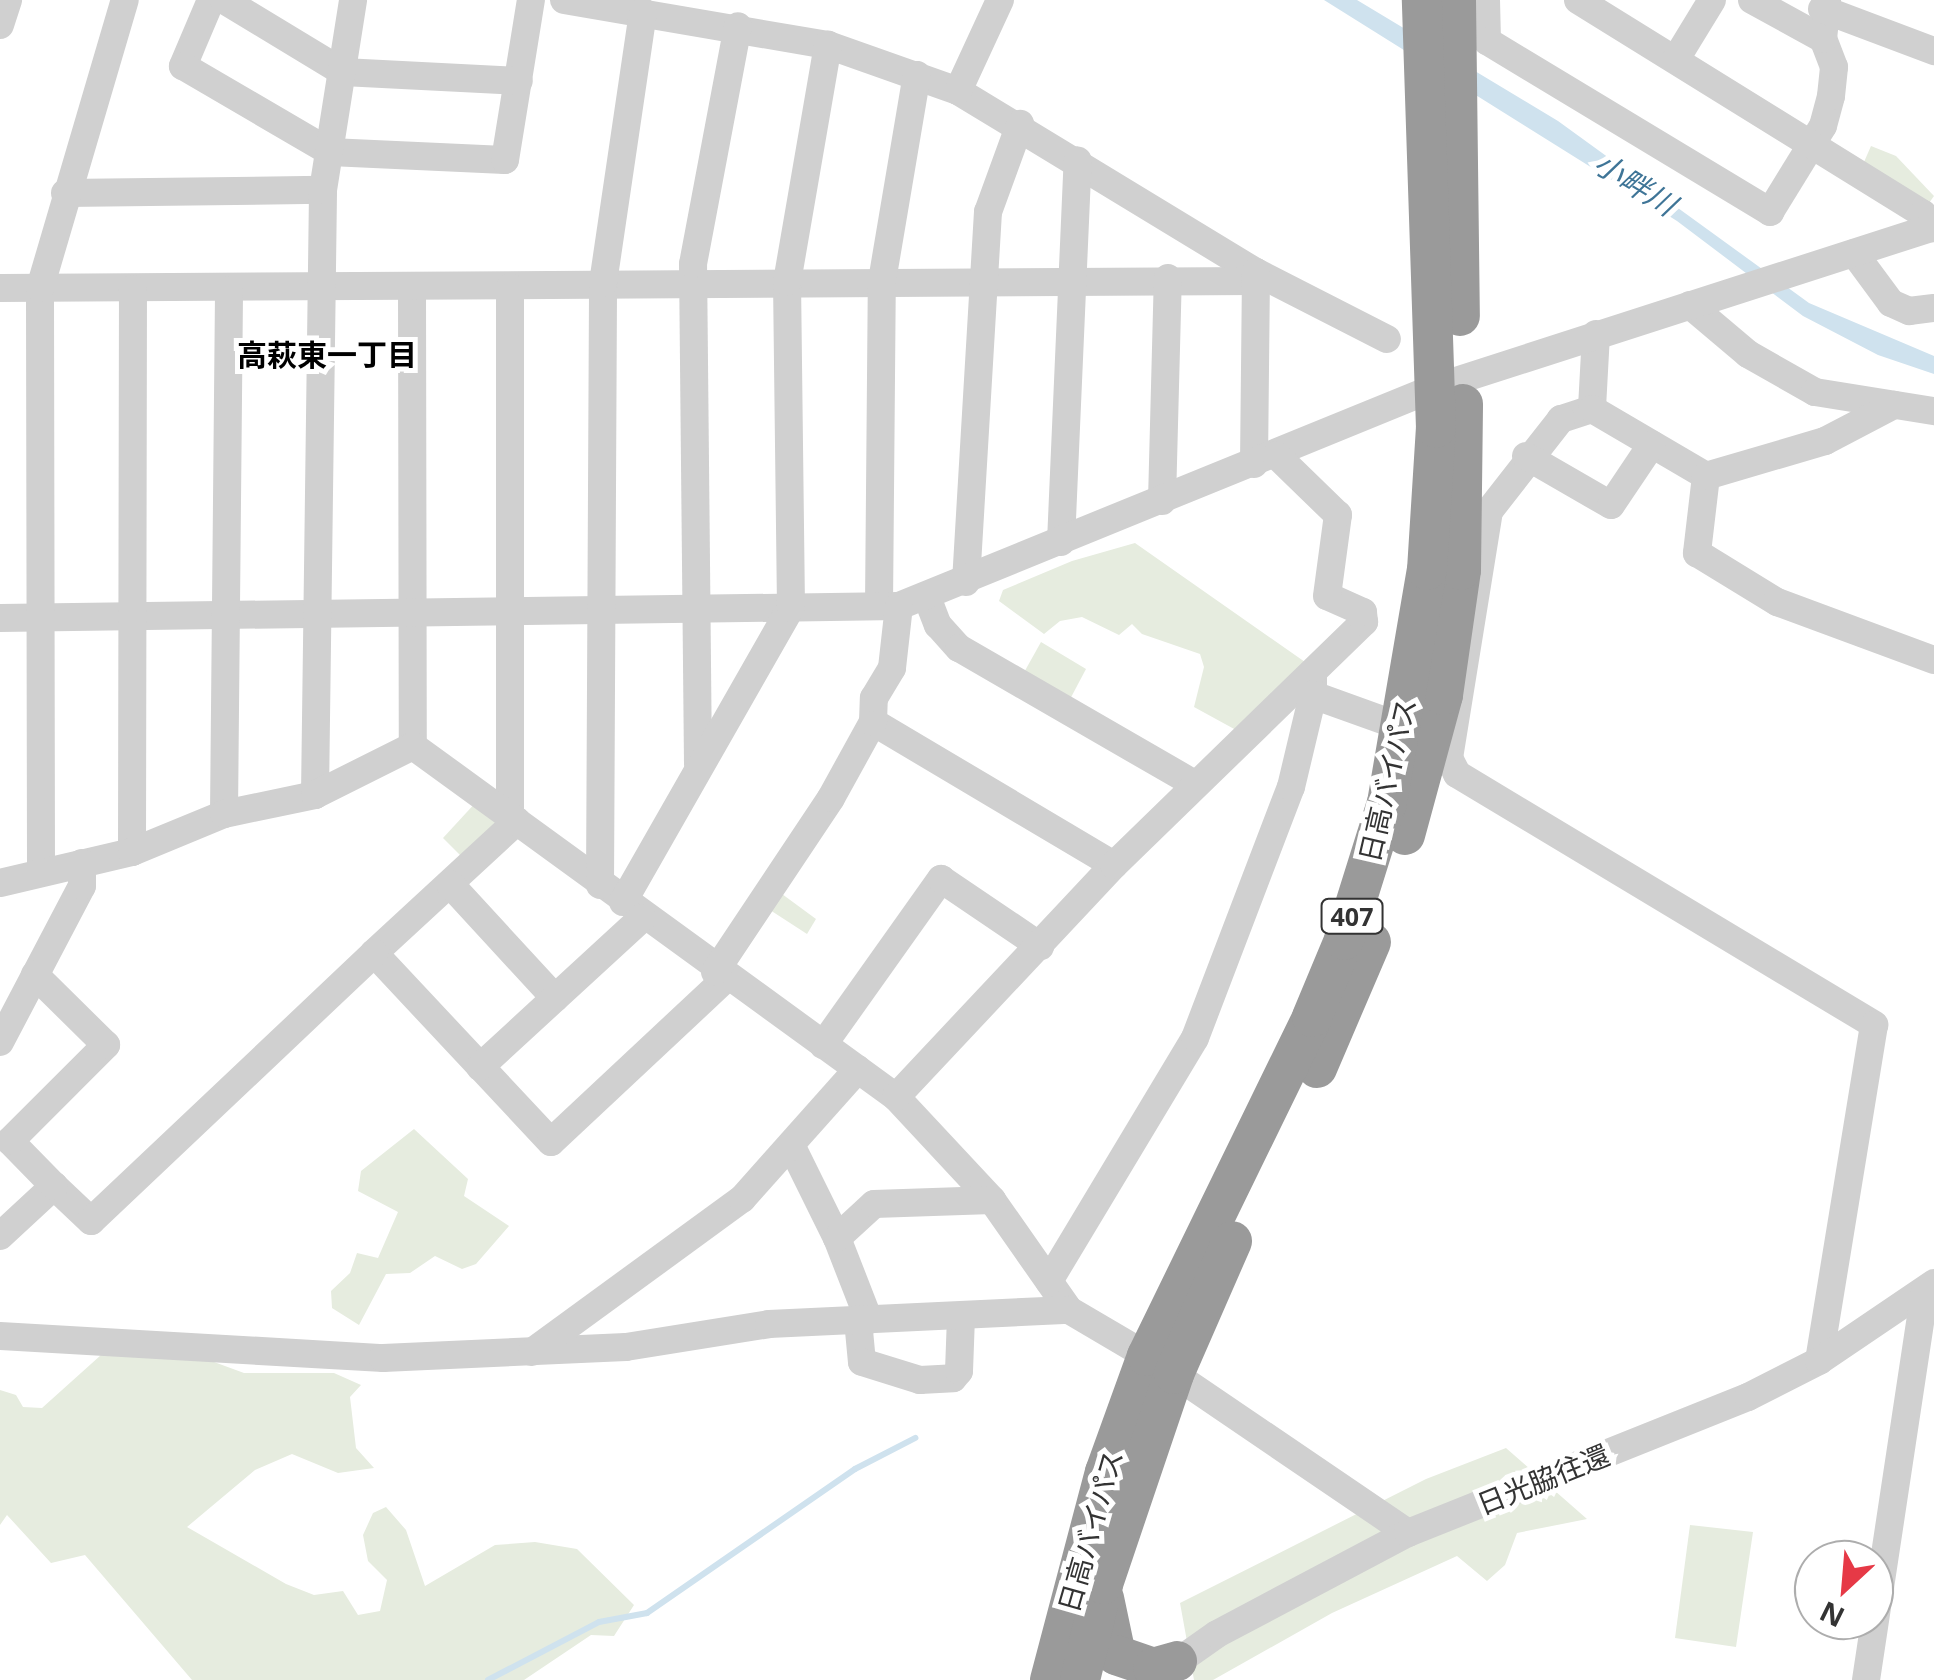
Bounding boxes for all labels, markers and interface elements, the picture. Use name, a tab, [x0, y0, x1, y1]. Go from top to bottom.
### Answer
water label: 小畔川	[1587, 145, 1683, 223]
district label: 高萩東一丁目	[237, 337, 417, 373]
street label: 日高バイパス	[1352, 694, 1422, 866]
road number: 407	[1320, 896, 1384, 936]
street label: 日光脇往還	[1472, 1437, 1614, 1521]
street label: 日高バイパス	[1051, 1446, 1129, 1616]
north arrow	[1794, 1540, 1894, 1640]
text: N	[1813, 1593, 1850, 1637]

